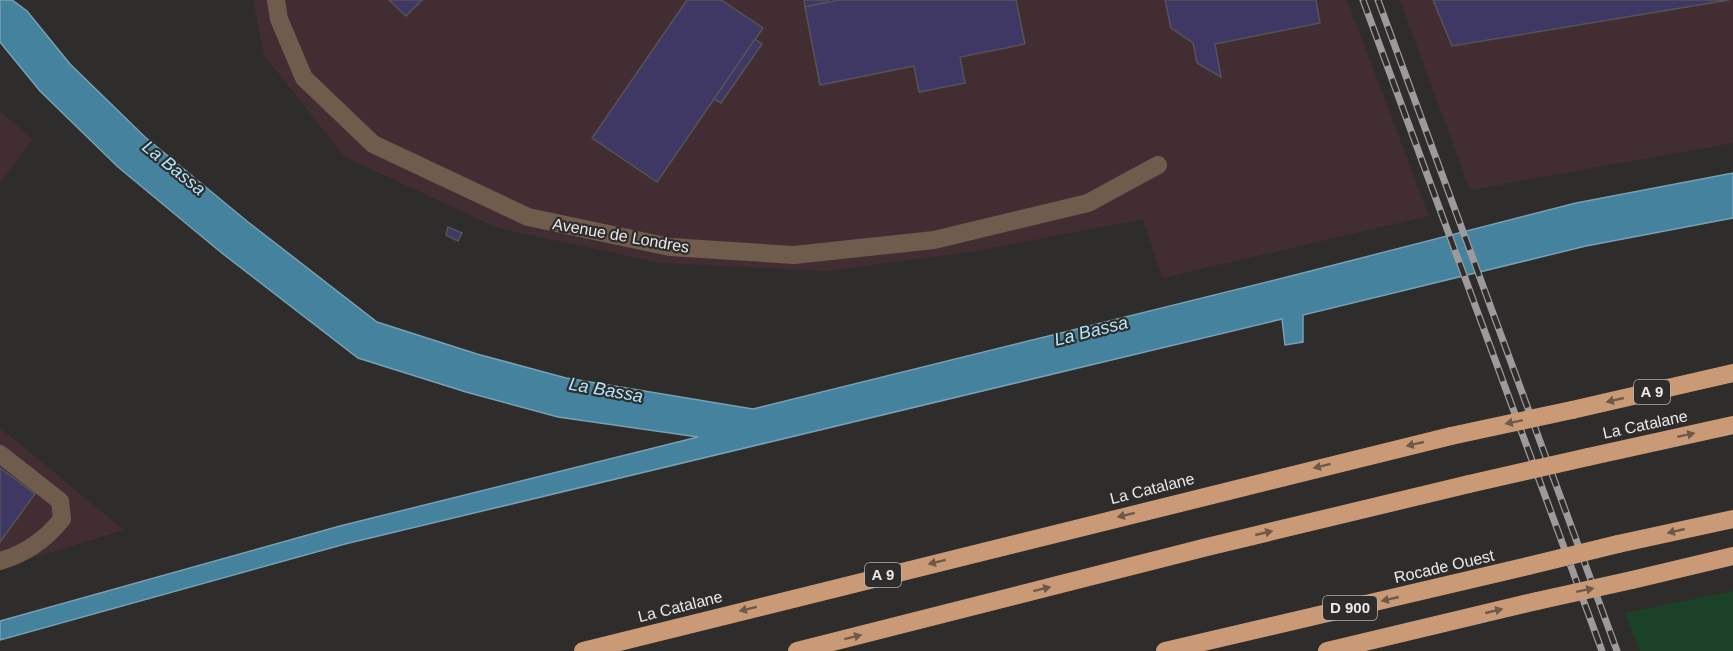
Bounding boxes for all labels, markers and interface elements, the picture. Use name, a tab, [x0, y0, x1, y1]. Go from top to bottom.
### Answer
water label: La Bassa	[139, 137, 209, 199]
street label: Avenue de Londres	[551, 215, 691, 256]
water label: La Bassa	[1052, 312, 1130, 350]
water label: La Bassa	[567, 374, 645, 406]
road number: A 9	[1634, 380, 1670, 404]
one-way arrow	[1605, 396, 1624, 406]
street label: La Catalane	[1601, 407, 1689, 442]
one-way arrow	[1505, 418, 1524, 427]
one-way arrow	[1677, 430, 1696, 439]
one-way arrow	[1405, 440, 1424, 449]
one-way arrow	[1312, 462, 1331, 472]
street label: La Catalane	[1108, 470, 1196, 507]
one-way arrow	[1117, 510, 1136, 520]
one-way arrow	[1667, 527, 1685, 537]
one-way arrow	[1255, 528, 1273, 538]
street label: Rocade Ouest	[1392, 547, 1496, 586]
one-way arrow	[928, 557, 946, 567]
road number: A 9	[865, 563, 901, 587]
one-way arrow	[1033, 584, 1052, 594]
one-way arrow	[1575, 585, 1594, 595]
street label: La Catalane	[636, 588, 724, 625]
one-way arrow	[1381, 594, 1399, 604]
road number: D 900	[1323, 596, 1377, 620]
one-way arrow	[739, 605, 757, 615]
one-way arrow	[1484, 605, 1503, 615]
one-way arrow	[844, 631, 863, 641]

